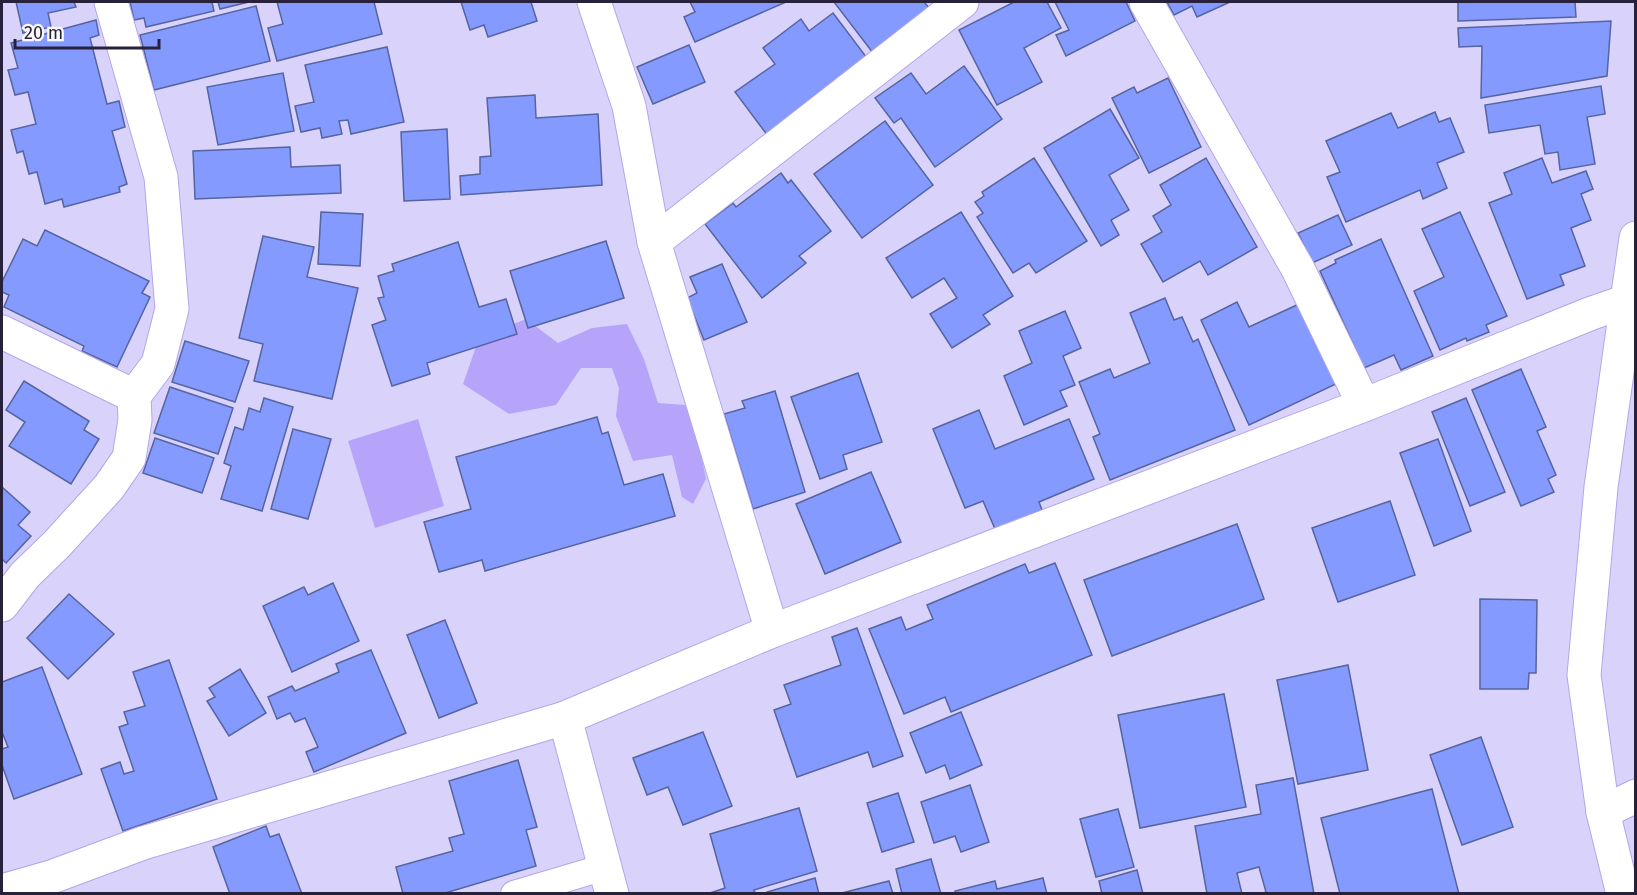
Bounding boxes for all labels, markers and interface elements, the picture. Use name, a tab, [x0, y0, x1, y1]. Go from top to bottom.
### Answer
scale bar	[15, 12, 159, 50]
text: 20 m	[24, 22, 63, 44]

